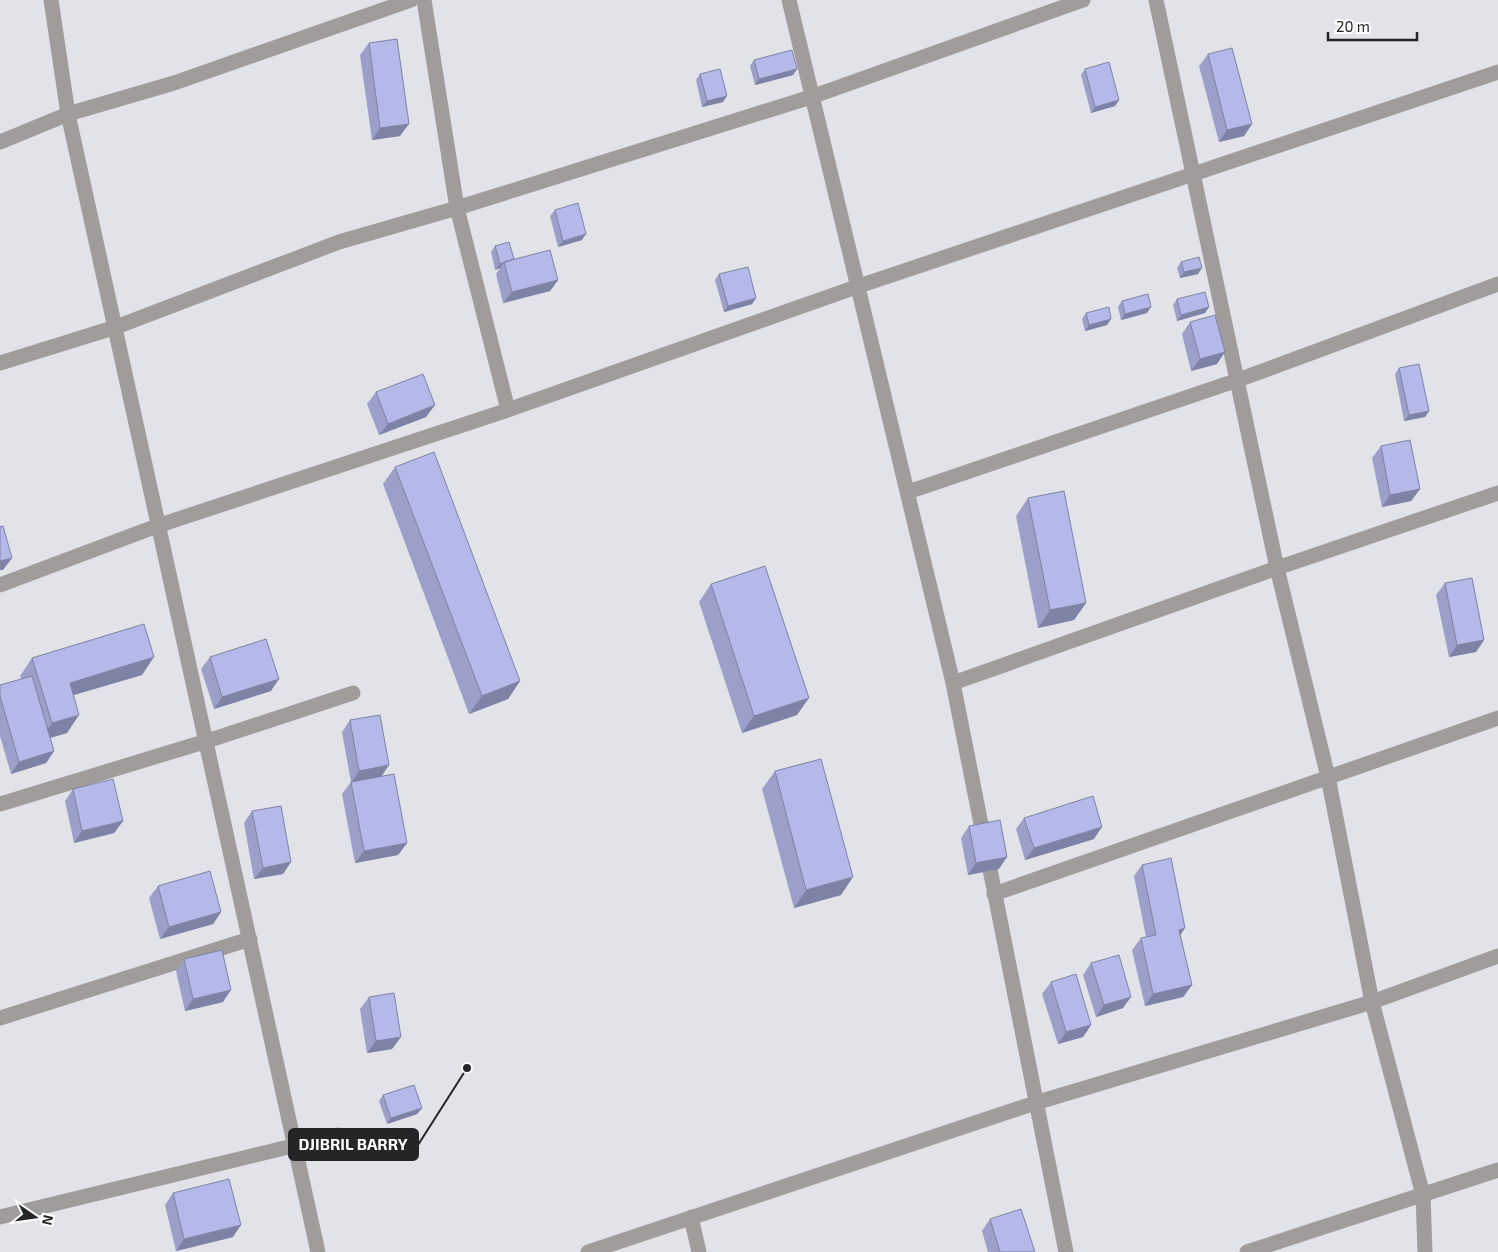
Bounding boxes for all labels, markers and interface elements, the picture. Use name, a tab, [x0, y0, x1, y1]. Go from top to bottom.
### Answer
scale bar	[1328, 10, 1417, 42]
text: 20 m	[1336, 17, 1370, 35]
callout: DJIBRIL BARRY	[289, 1129, 418, 1160]
text: DJIBRIL BARRY	[298, 1134, 408, 1153]
north arrow	[10, 1192, 60, 1242]
text: N	[39, 1213, 58, 1227]

